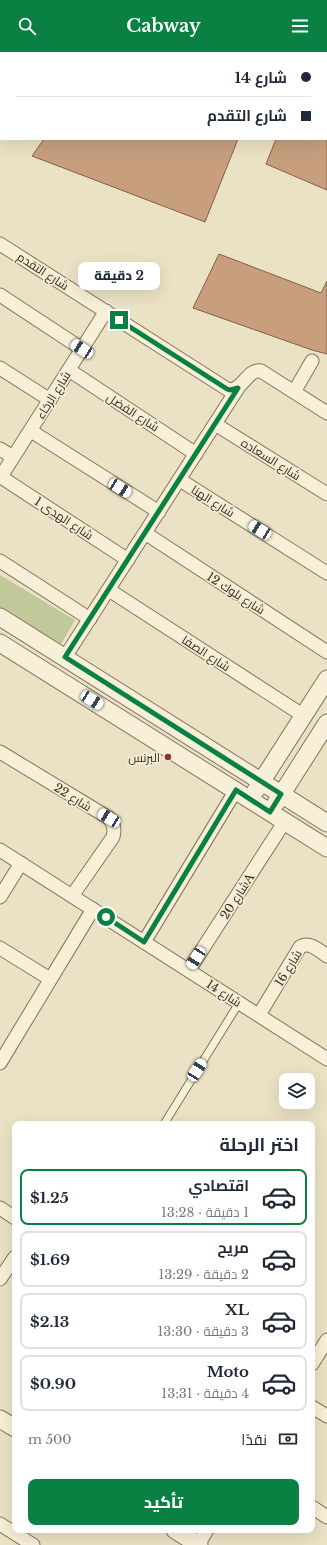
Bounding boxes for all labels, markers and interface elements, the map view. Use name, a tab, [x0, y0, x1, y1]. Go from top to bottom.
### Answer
icon: search	[16, 15, 38, 37]
text: Cabway	[126, 15, 201, 37]
icon: menu	[289, 15, 311, 37]
text: شارع 14	[234, 68, 287, 87]
text: شارع التقدم	[207, 106, 287, 125]
street label: شارع التقدم	[14, 249, 72, 294]
callout: 2 دقيقة	[78, 262, 160, 290]
text: 2 دقيقة	[94, 267, 144, 284]
route end	[110, 311, 128, 329]
car	[69, 337, 95, 361]
street label: شارع الرخاء	[32, 368, 74, 422]
street label: شارع الفضل	[103, 390, 162, 435]
street label: شارع السعاده	[238, 435, 304, 484]
car	[107, 477, 133, 499]
street label: شارع الهنا	[188, 482, 237, 521]
street label: شارع الهدى 1	[31, 493, 96, 543]
car	[247, 519, 273, 541]
street label: شارع بلوك 12	[204, 569, 268, 618]
street label: شارع الصفا	[178, 632, 233, 675]
car	[79, 689, 105, 711]
place label: البرنس	[128, 750, 160, 765]
marker: البرنس	[163, 752, 173, 762]
street label: شارع 22	[51, 780, 95, 815]
car	[96, 807, 122, 829]
street label: شارع 20A	[217, 870, 259, 922]
route start	[97, 908, 115, 926]
car	[184, 945, 208, 971]
street label: شارع 16	[271, 947, 306, 989]
street label: شارع 14	[203, 976, 245, 1011]
car	[186, 1057, 208, 1083]
map controls	[279, 1073, 315, 1109]
button: layers	[279, 1073, 315, 1109]
text: اختر الرحلة	[219, 1134, 299, 1156]
text: اقتصادي	[189, 1176, 249, 1195]
icon: car	[261, 1179, 297, 1215]
text: $1.25	[30, 1188, 69, 1207]
text: 1 دقيقة · 13:28	[161, 1204, 249, 1221]
text: مريح	[217, 1238, 249, 1257]
icon: car	[261, 1241, 297, 1277]
text: $1.69	[30, 1250, 70, 1269]
text: 2 دقيقة · 13:29	[158, 1266, 249, 1283]
text: XL	[225, 1300, 249, 1319]
icon: car	[261, 1303, 297, 1339]
text: $2.13	[30, 1312, 69, 1331]
text: 3 دقيقة · 13:30	[157, 1323, 249, 1340]
text: Moto	[207, 1362, 249, 1381]
icon: car	[261, 1365, 297, 1401]
text: $0.90	[30, 1374, 76, 1393]
text: 4 دقيقة · 13:31	[161, 1385, 249, 1402]
icon: cash	[277, 1428, 299, 1450]
text: نقدًا	[241, 1430, 267, 1449]
text: 500 m	[28, 1431, 72, 1448]
button: تأكيد	[28, 1479, 299, 1525]

